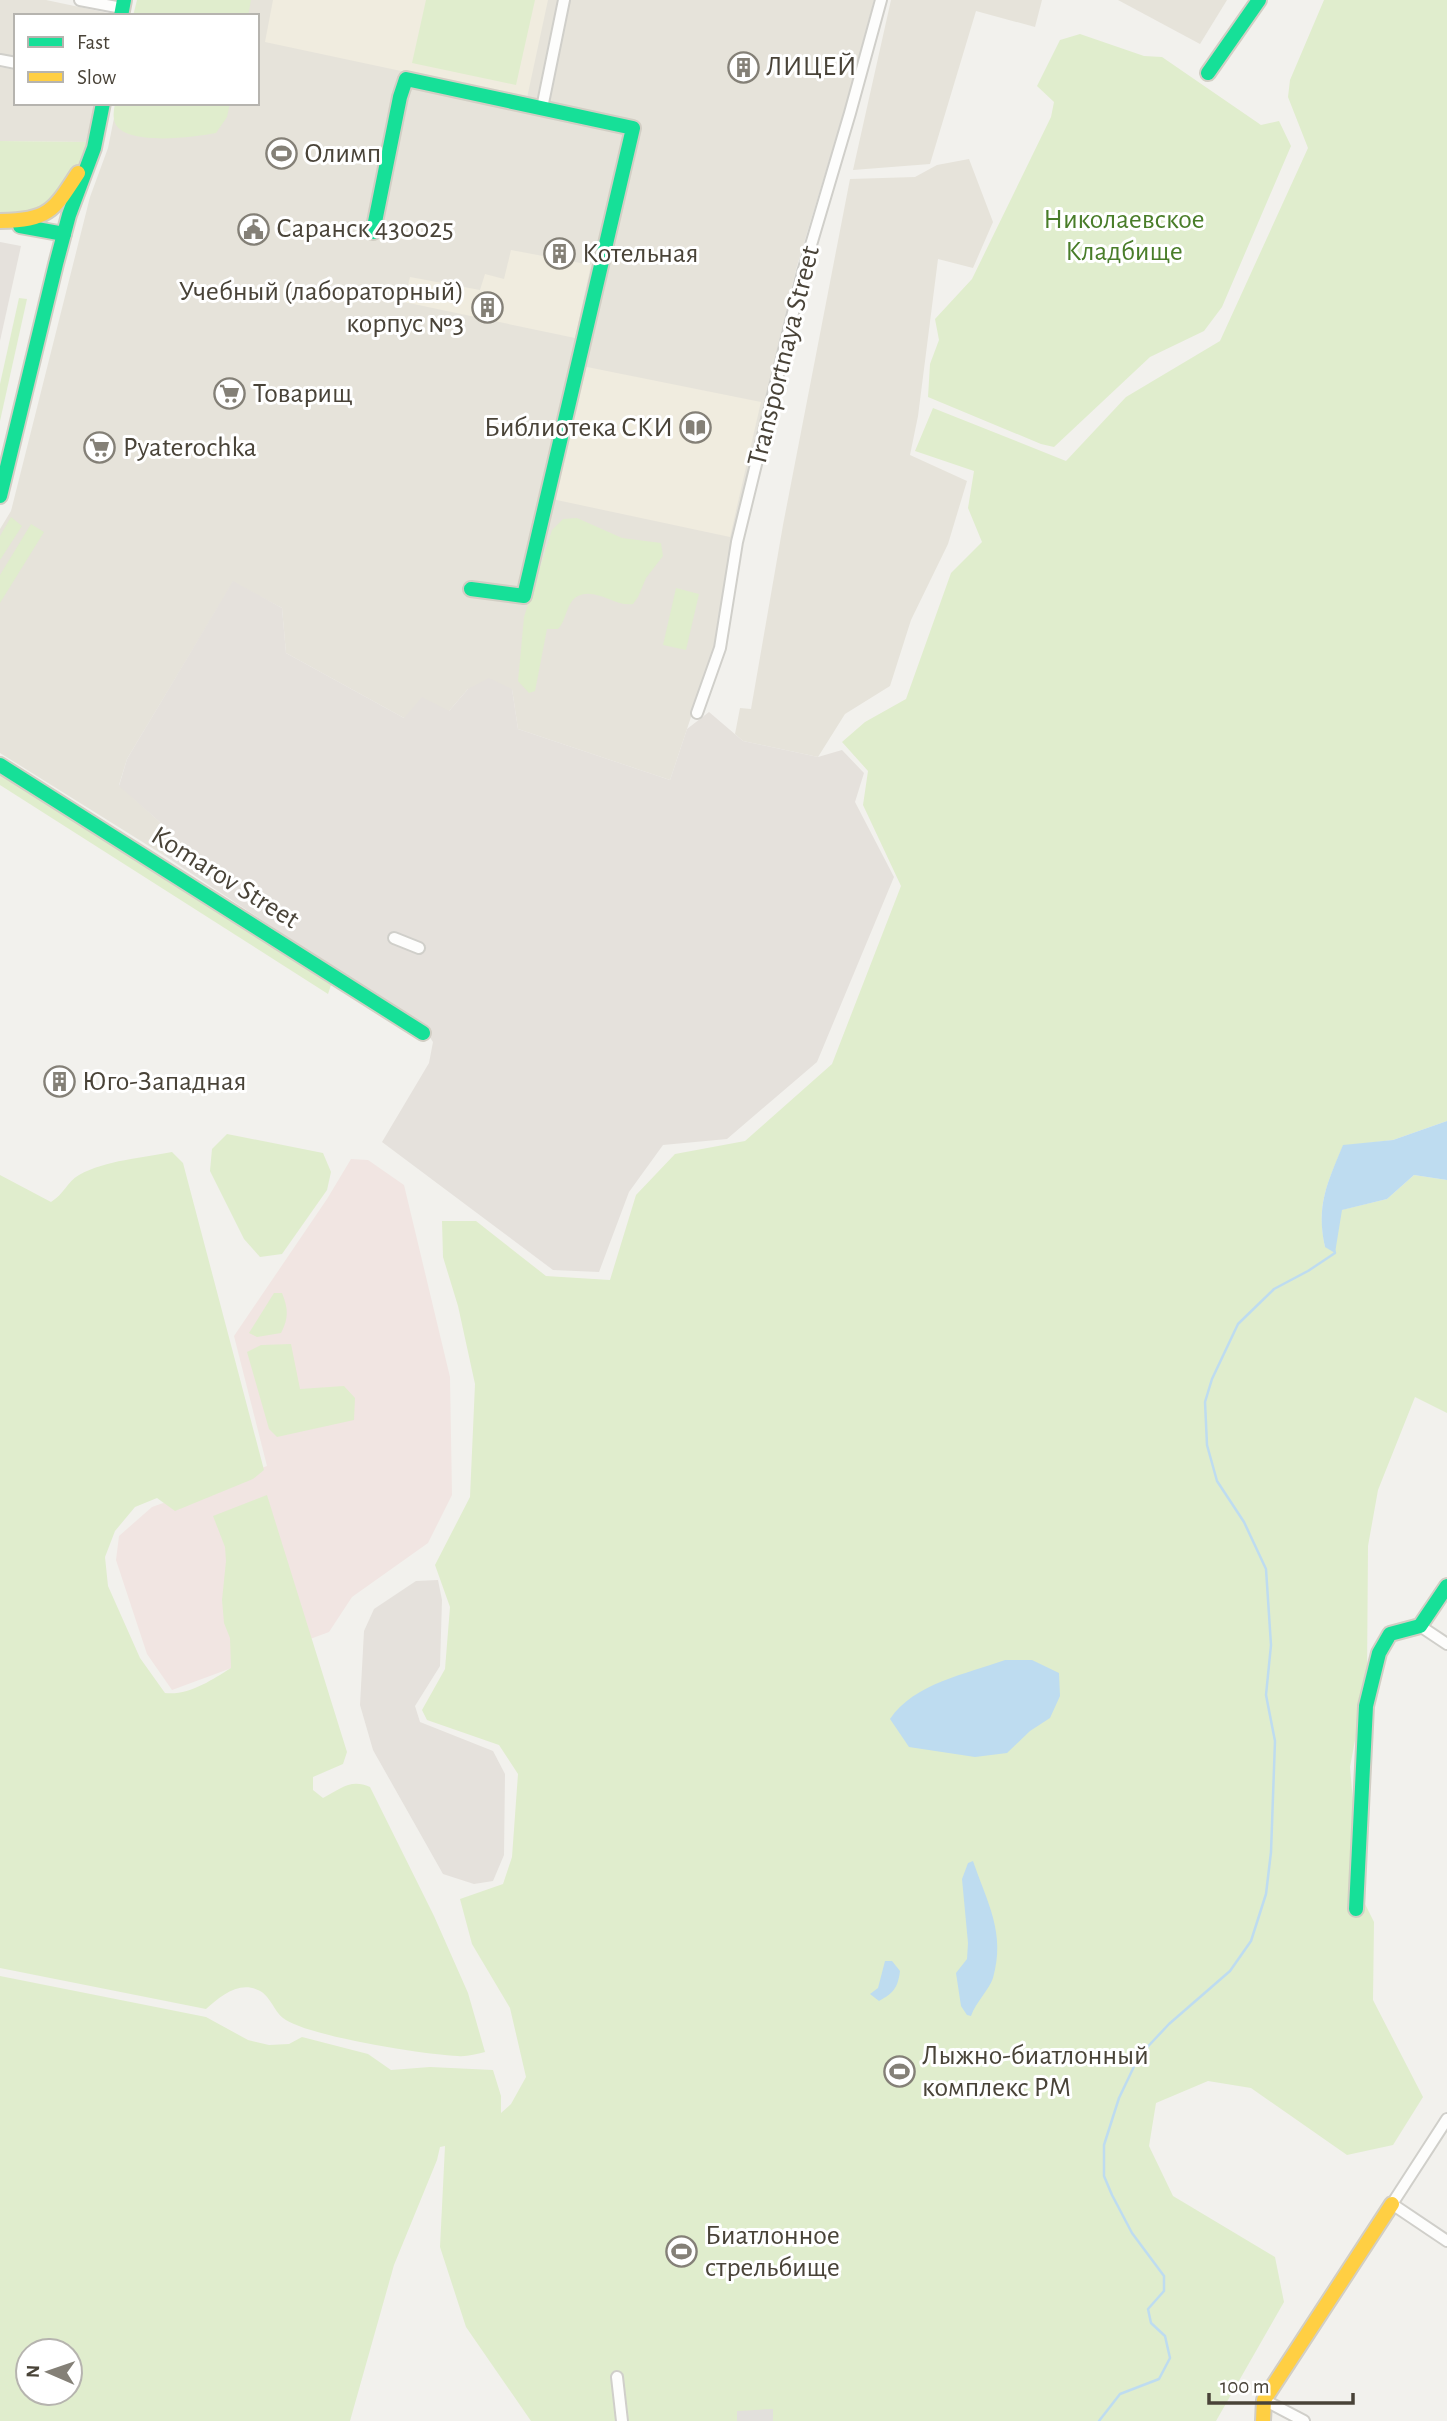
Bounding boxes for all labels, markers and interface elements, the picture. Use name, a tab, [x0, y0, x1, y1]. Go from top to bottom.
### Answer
legend	[14, 14, 259, 105]
text: Fast	[77, 32, 110, 53]
building icon: ЛИЦЕЙ	[726, 50, 760, 84]
place label: ЛИЦЕЙ	[766, 52, 857, 81]
text: Slow	[77, 67, 116, 88]
sports icon: Олимп	[264, 137, 298, 171]
place label: Олимп	[304, 140, 381, 168]
park label: Николаевское Кладбище	[1043, 206, 1205, 266]
public building icon: Саранск 430025	[236, 212, 270, 246]
place label: Саранск 430025	[276, 215, 454, 243]
building icon: Котельная	[542, 237, 576, 271]
place label: Котельная	[582, 240, 699, 268]
street label: Transportnaya Street	[743, 243, 825, 469]
place label: Учебный (лабораторный) корпус №3	[179, 278, 464, 338]
building icon: Учебный (лабораторный) корпус №3	[470, 291, 504, 325]
supermarket icon: Товарищ	[213, 377, 247, 411]
place label: Товарищ	[253, 380, 353, 408]
library icon: Библиотека СКИ	[679, 411, 713, 445]
place label: Библиотека СКИ	[484, 414, 673, 442]
supermarket icon: Pyaterochka	[83, 431, 117, 465]
place label: Pyaterochka	[123, 434, 257, 462]
street label: Komarov Street	[146, 822, 304, 934]
building icon: Юго-Западная	[42, 1065, 76, 1099]
place label: Юго-Западная	[82, 1068, 247, 1096]
place label: Лыжно-биатлонный комплекс РМ	[922, 2042, 1149, 2102]
sports icon: Лыжно-биатлонный комплекс РМ	[882, 2055, 916, 2089]
place label: Биатлонное стрельбище	[705, 2222, 840, 2282]
sports icon: Биатлонное стрельбище	[665, 2235, 699, 2269]
north arrow	[14, 2337, 84, 2407]
scale bar	[1209, 2362, 1352, 2406]
text: N	[24, 2365, 43, 2378]
text: 100 m	[1220, 2376, 1270, 2397]

